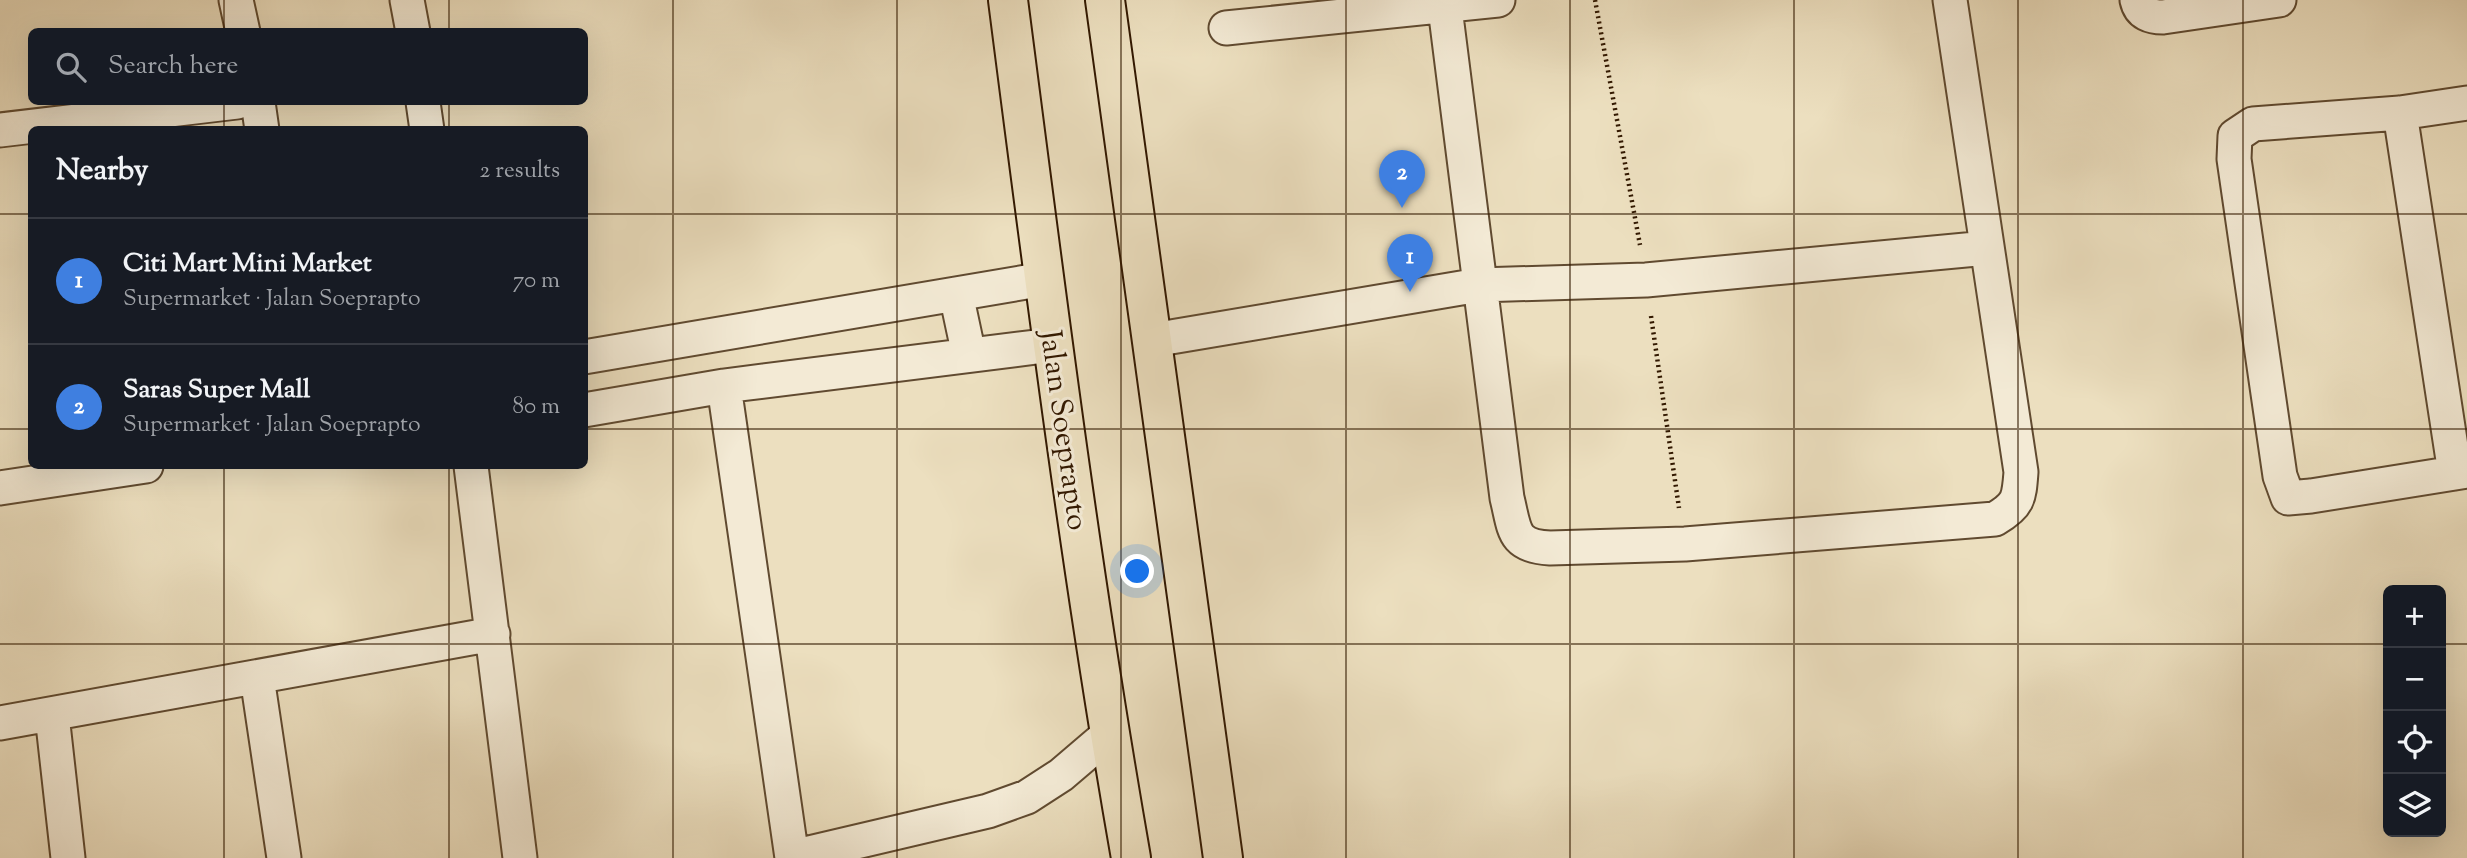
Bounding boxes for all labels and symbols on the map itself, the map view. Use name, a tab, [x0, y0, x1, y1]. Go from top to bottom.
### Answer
pin: 2	[1379, 150, 1425, 208]
pin: 1	[1387, 234, 1433, 292]
street label: Jalan Soeprapto	[1027, 326, 1098, 533]
your location	[1120, 554, 1154, 588]

